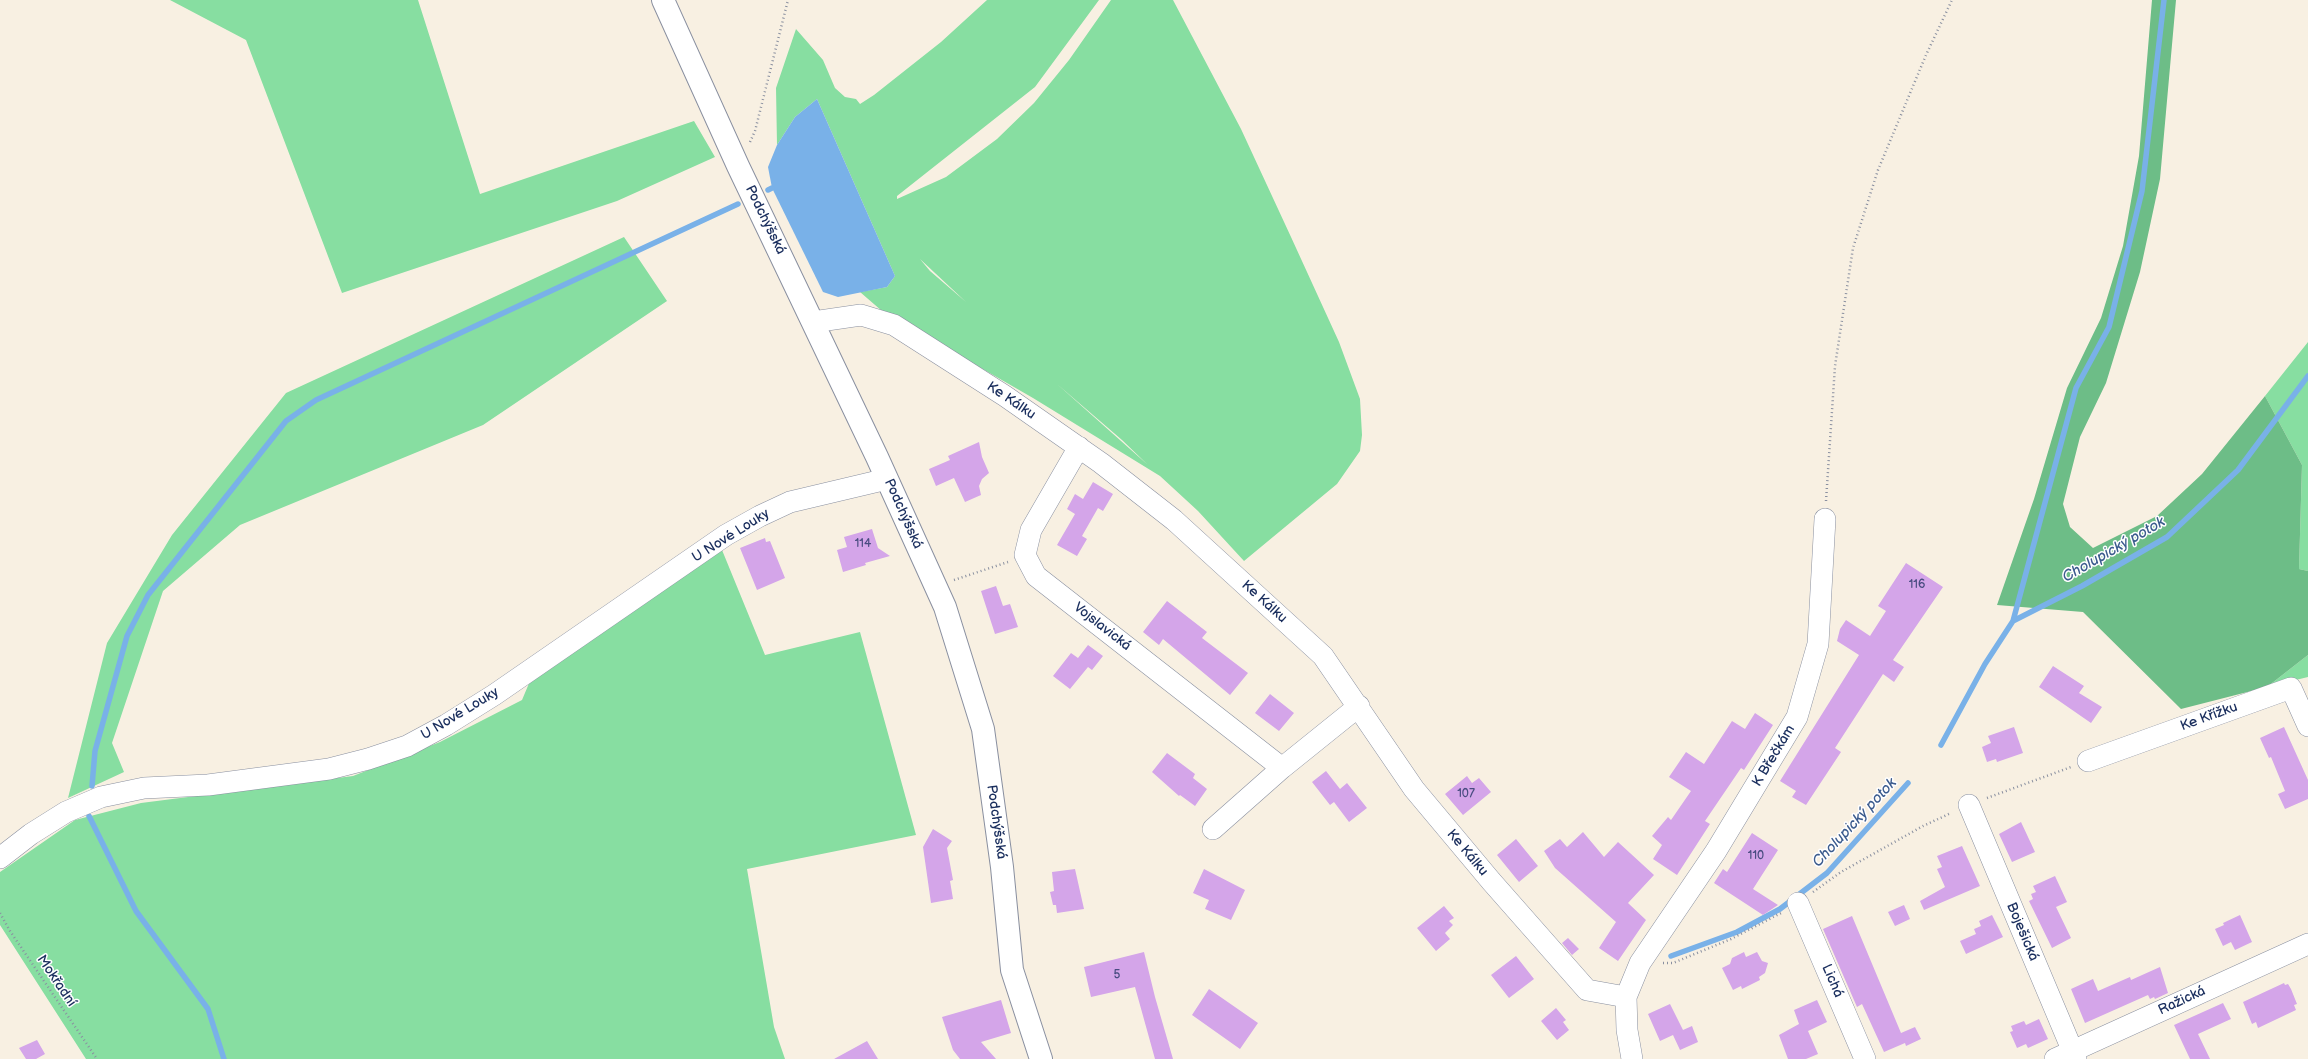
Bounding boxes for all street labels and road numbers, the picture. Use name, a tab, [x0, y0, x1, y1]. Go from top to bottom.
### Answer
street label: Podchýšská	[741, 183, 789, 257]
street label: Ke Kálku	[983, 379, 1039, 423]
street label: Podchýšská	[880, 476, 926, 552]
street label: U Nové Louky	[689, 506, 773, 566]
street label: Ke Kálku	[1238, 577, 1290, 627]
street label: Vojslavická	[1070, 599, 1134, 655]
street label: U Nové Louky	[418, 684, 502, 744]
street label: Ke Křížku	[2178, 699, 2240, 735]
street label: K Břečkám	[1749, 722, 1799, 790]
street label: Podchýšská	[982, 784, 1010, 860]
street label: Ke Kálku	[1443, 826, 1491, 880]
street label: Boješická	[2002, 900, 2042, 964]
street label: Mokřadní	[33, 952, 79, 1010]
street label: Lichá	[1818, 962, 1846, 1000]
street label: Ražická	[2156, 983, 2208, 1019]

